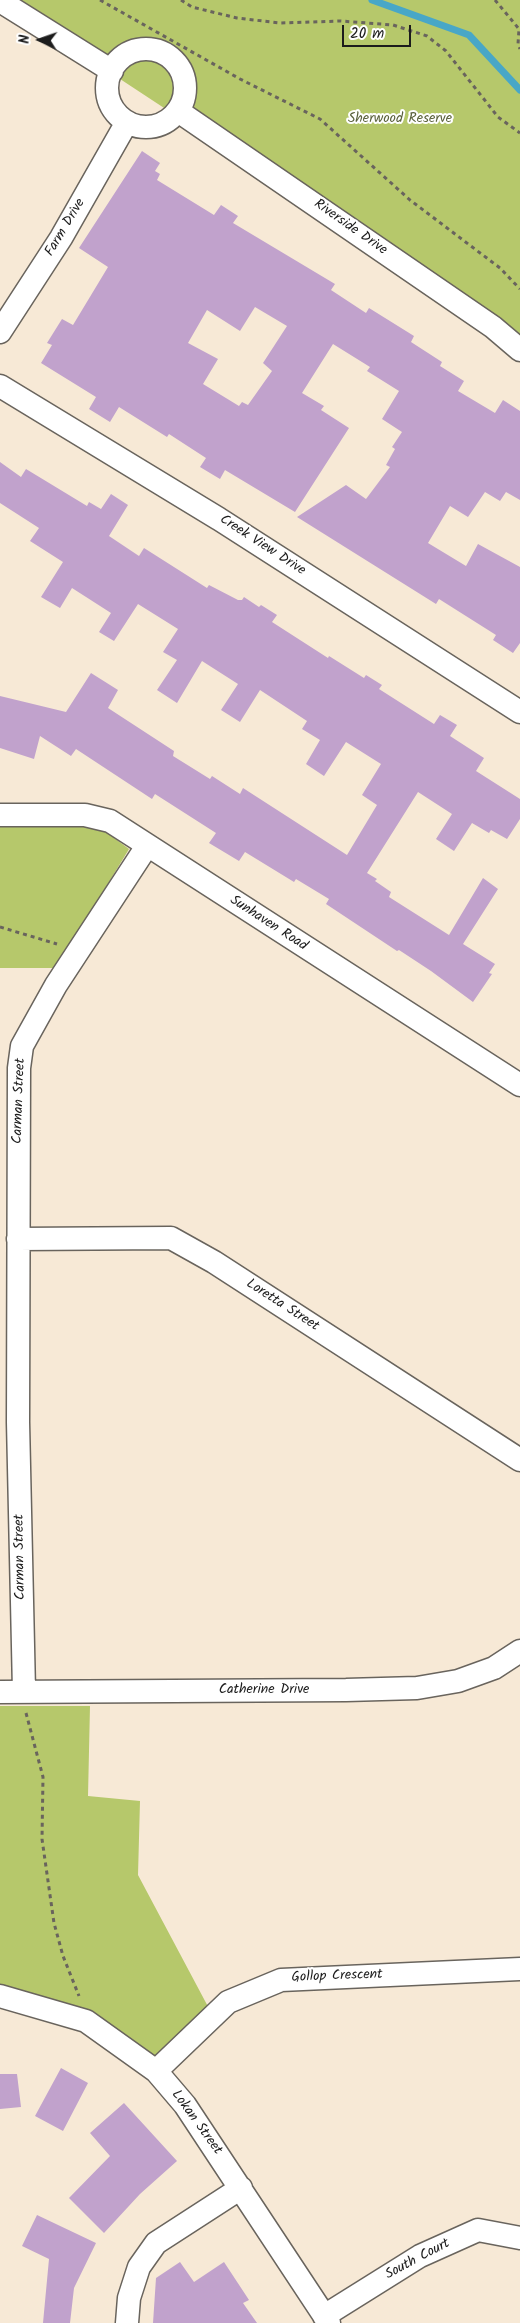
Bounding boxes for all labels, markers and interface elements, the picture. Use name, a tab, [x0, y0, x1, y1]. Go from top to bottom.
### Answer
north arrow	[15, 15, 65, 65]
scale bar	[345, 15, 414, 47]
text: 20 m	[350, 22, 384, 46]
text: N	[14, 34, 36, 44]
park label: Sherwood Reserve	[348, 112, 452, 128]
street label: Farm Drive	[42, 196, 90, 260]
street label: Riverside Drive	[310, 197, 390, 259]
street label: Creek View Drive	[216, 512, 308, 580]
street label: Sunhaven Road	[226, 893, 310, 955]
street label: Carman Street	[10, 1058, 30, 1144]
street label: Loretta Street	[242, 1276, 322, 1336]
street label: Carman Street	[12, 1514, 30, 1600]
street label: Catherine Drive	[219, 1683, 309, 1699]
street label: Gollop Crescent	[291, 1967, 383, 1987]
street label: Lokan Street	[167, 2087, 225, 2159]
street label: South Court	[383, 2236, 453, 2284]

